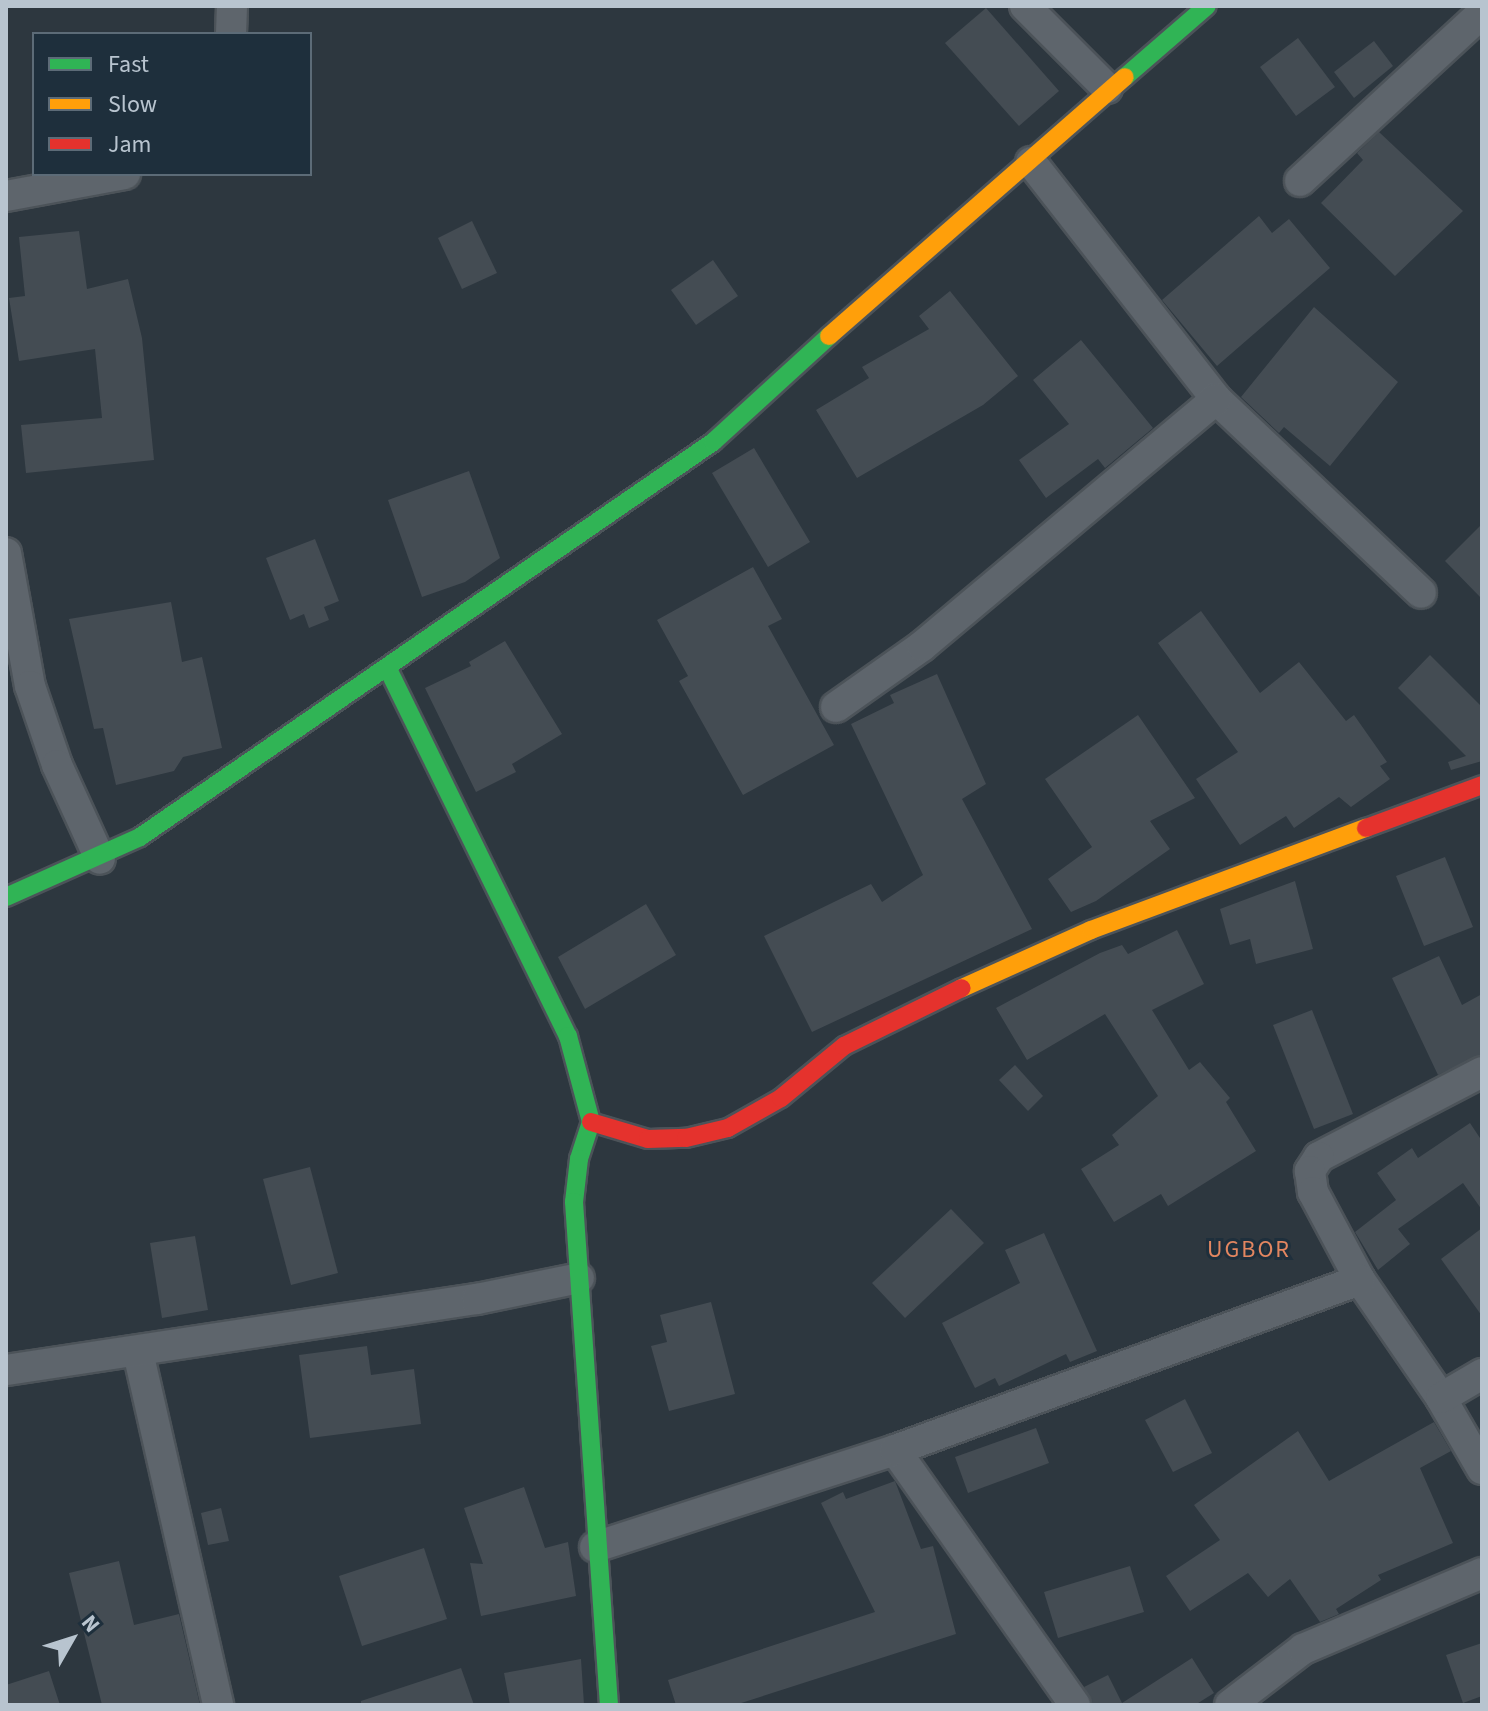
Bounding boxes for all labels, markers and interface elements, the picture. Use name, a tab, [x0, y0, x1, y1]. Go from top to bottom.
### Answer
legend	[32, 32, 312, 176]
text: Fast	[108, 47, 149, 82]
text: Slow	[108, 87, 157, 122]
text: Jam	[108, 127, 152, 162]
district label: UGBOR	[1207, 1236, 1291, 1264]
north arrow	[32, 1599, 112, 1679]
text: N	[74, 1608, 108, 1640]

